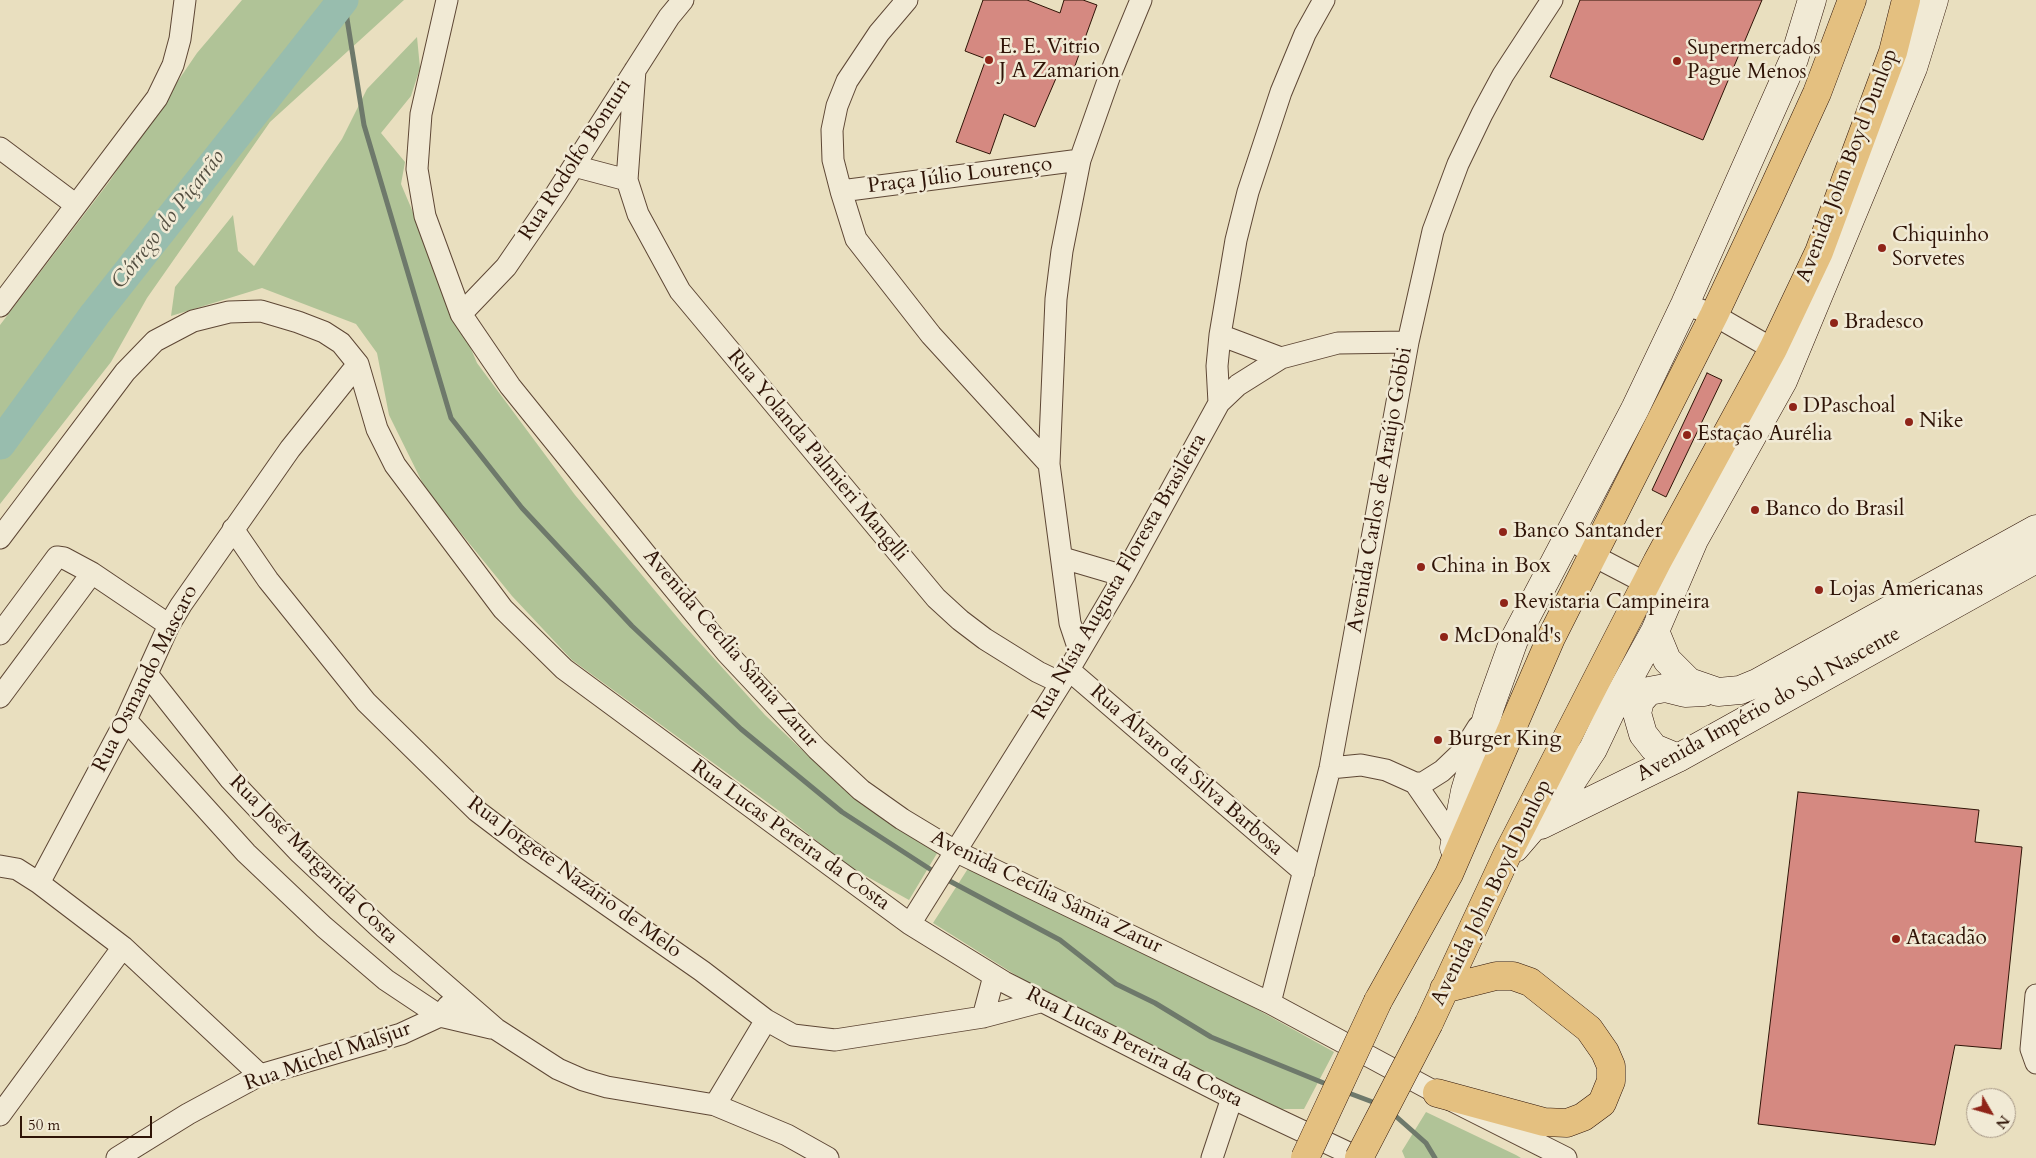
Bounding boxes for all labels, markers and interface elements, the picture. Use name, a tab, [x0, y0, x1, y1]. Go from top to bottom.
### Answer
place label: E. E. Vitrio J A Zamarion	[999, 35, 1120, 85]
place label: Supermercados Pague Menos	[1687, 36, 1821, 86]
street label: Avenida John Boyd Dunlop	[1792, 46, 1904, 286]
marker: E. E. Vitrio J A Zamarion	[983, 54, 995, 66]
marker: Supermercados Pague Menos	[1671, 55, 1683, 67]
street label: Rua Rodolfo Bonturi	[514, 75, 638, 245]
water label: Córrego do Piçarrão	[106, 145, 232, 295]
street label: Praça Júlio Lourenço	[866, 152, 1054, 200]
place label: Chiquinho Sorvetes	[1892, 223, 1989, 273]
marker: Chiquinho Sorvetes	[1876, 242, 1888, 254]
place label: Bradesco	[1844, 310, 1924, 336]
marker: Bradesco	[1828, 317, 1840, 329]
street label: Rua Yolanda Palmieri Manglli	[721, 345, 913, 567]
street label: Avenida Carlos de Araújo Gobbi	[1343, 345, 1419, 635]
place label: DPaschoal	[1803, 394, 1895, 420]
marker: DPaschoal	[1787, 401, 1799, 413]
place label: Nike	[1919, 409, 1964, 435]
marker: Nike	[1903, 416, 1915, 428]
place label: Estação Aurélia	[1697, 422, 1832, 448]
marker: Estação Aurélia	[1681, 429, 1693, 441]
street label: Rua Nísia Augusta Floresta Brasileira	[1028, 430, 1212, 724]
place label: Banco do Brasil	[1765, 497, 1904, 523]
marker: Banco do Brasil	[1749, 504, 1761, 516]
place label: Banco Santander	[1513, 519, 1662, 545]
marker: Banco Santander	[1497, 526, 1509, 538]
street label: Avenida Cecília Sâmia Zarur	[637, 545, 823, 753]
place label: China in Box	[1431, 554, 1551, 580]
marker: China in Box	[1415, 561, 1427, 573]
place label: Lojas Americanas	[1829, 577, 1983, 603]
street label: Rua Osmando Mascaro	[88, 581, 204, 777]
marker: Lojas Americanas	[1813, 584, 1825, 596]
place label: Revistaria Campineira	[1514, 590, 1710, 616]
marker: Revistaria Campineira	[1498, 597, 1510, 609]
street label: Avenida Império do Sol Nascente	[1633, 622, 1905, 788]
place label: McDonald's	[1454, 624, 1561, 650]
marker: McDonald's	[1438, 631, 1450, 643]
street label: Rua Álvaro da Silva Barbosa	[1084, 680, 1288, 862]
place label: Burger King	[1448, 727, 1561, 753]
marker: Burger King	[1432, 734, 1444, 746]
street label: Rua Lucas Pereira da Costa	[686, 755, 894, 917]
street label: Rua José Margarida Costa	[223, 770, 403, 950]
street label: Avenida John Boyd Dunlop	[1426, 776, 1558, 1010]
street label: Rua Jorgete Nazário de Melo	[462, 792, 686, 964]
street label: Avenida Cecília Sâmia Zarur	[926, 826, 1166, 960]
place label: Atacadão	[1906, 926, 1987, 952]
marker: Atacadão	[1890, 933, 1902, 945]
street label: Rua Lucas Pereira da Costa	[1021, 982, 1247, 1114]
street label: Rua Michel Malsjur	[241, 1017, 415, 1097]
north arrow	[1966, 1088, 2016, 1138]
scale bar	[22, 1106, 155, 1138]
text: N	[1991, 1111, 2014, 1133]
text: 50 m	[28, 1115, 60, 1135]

